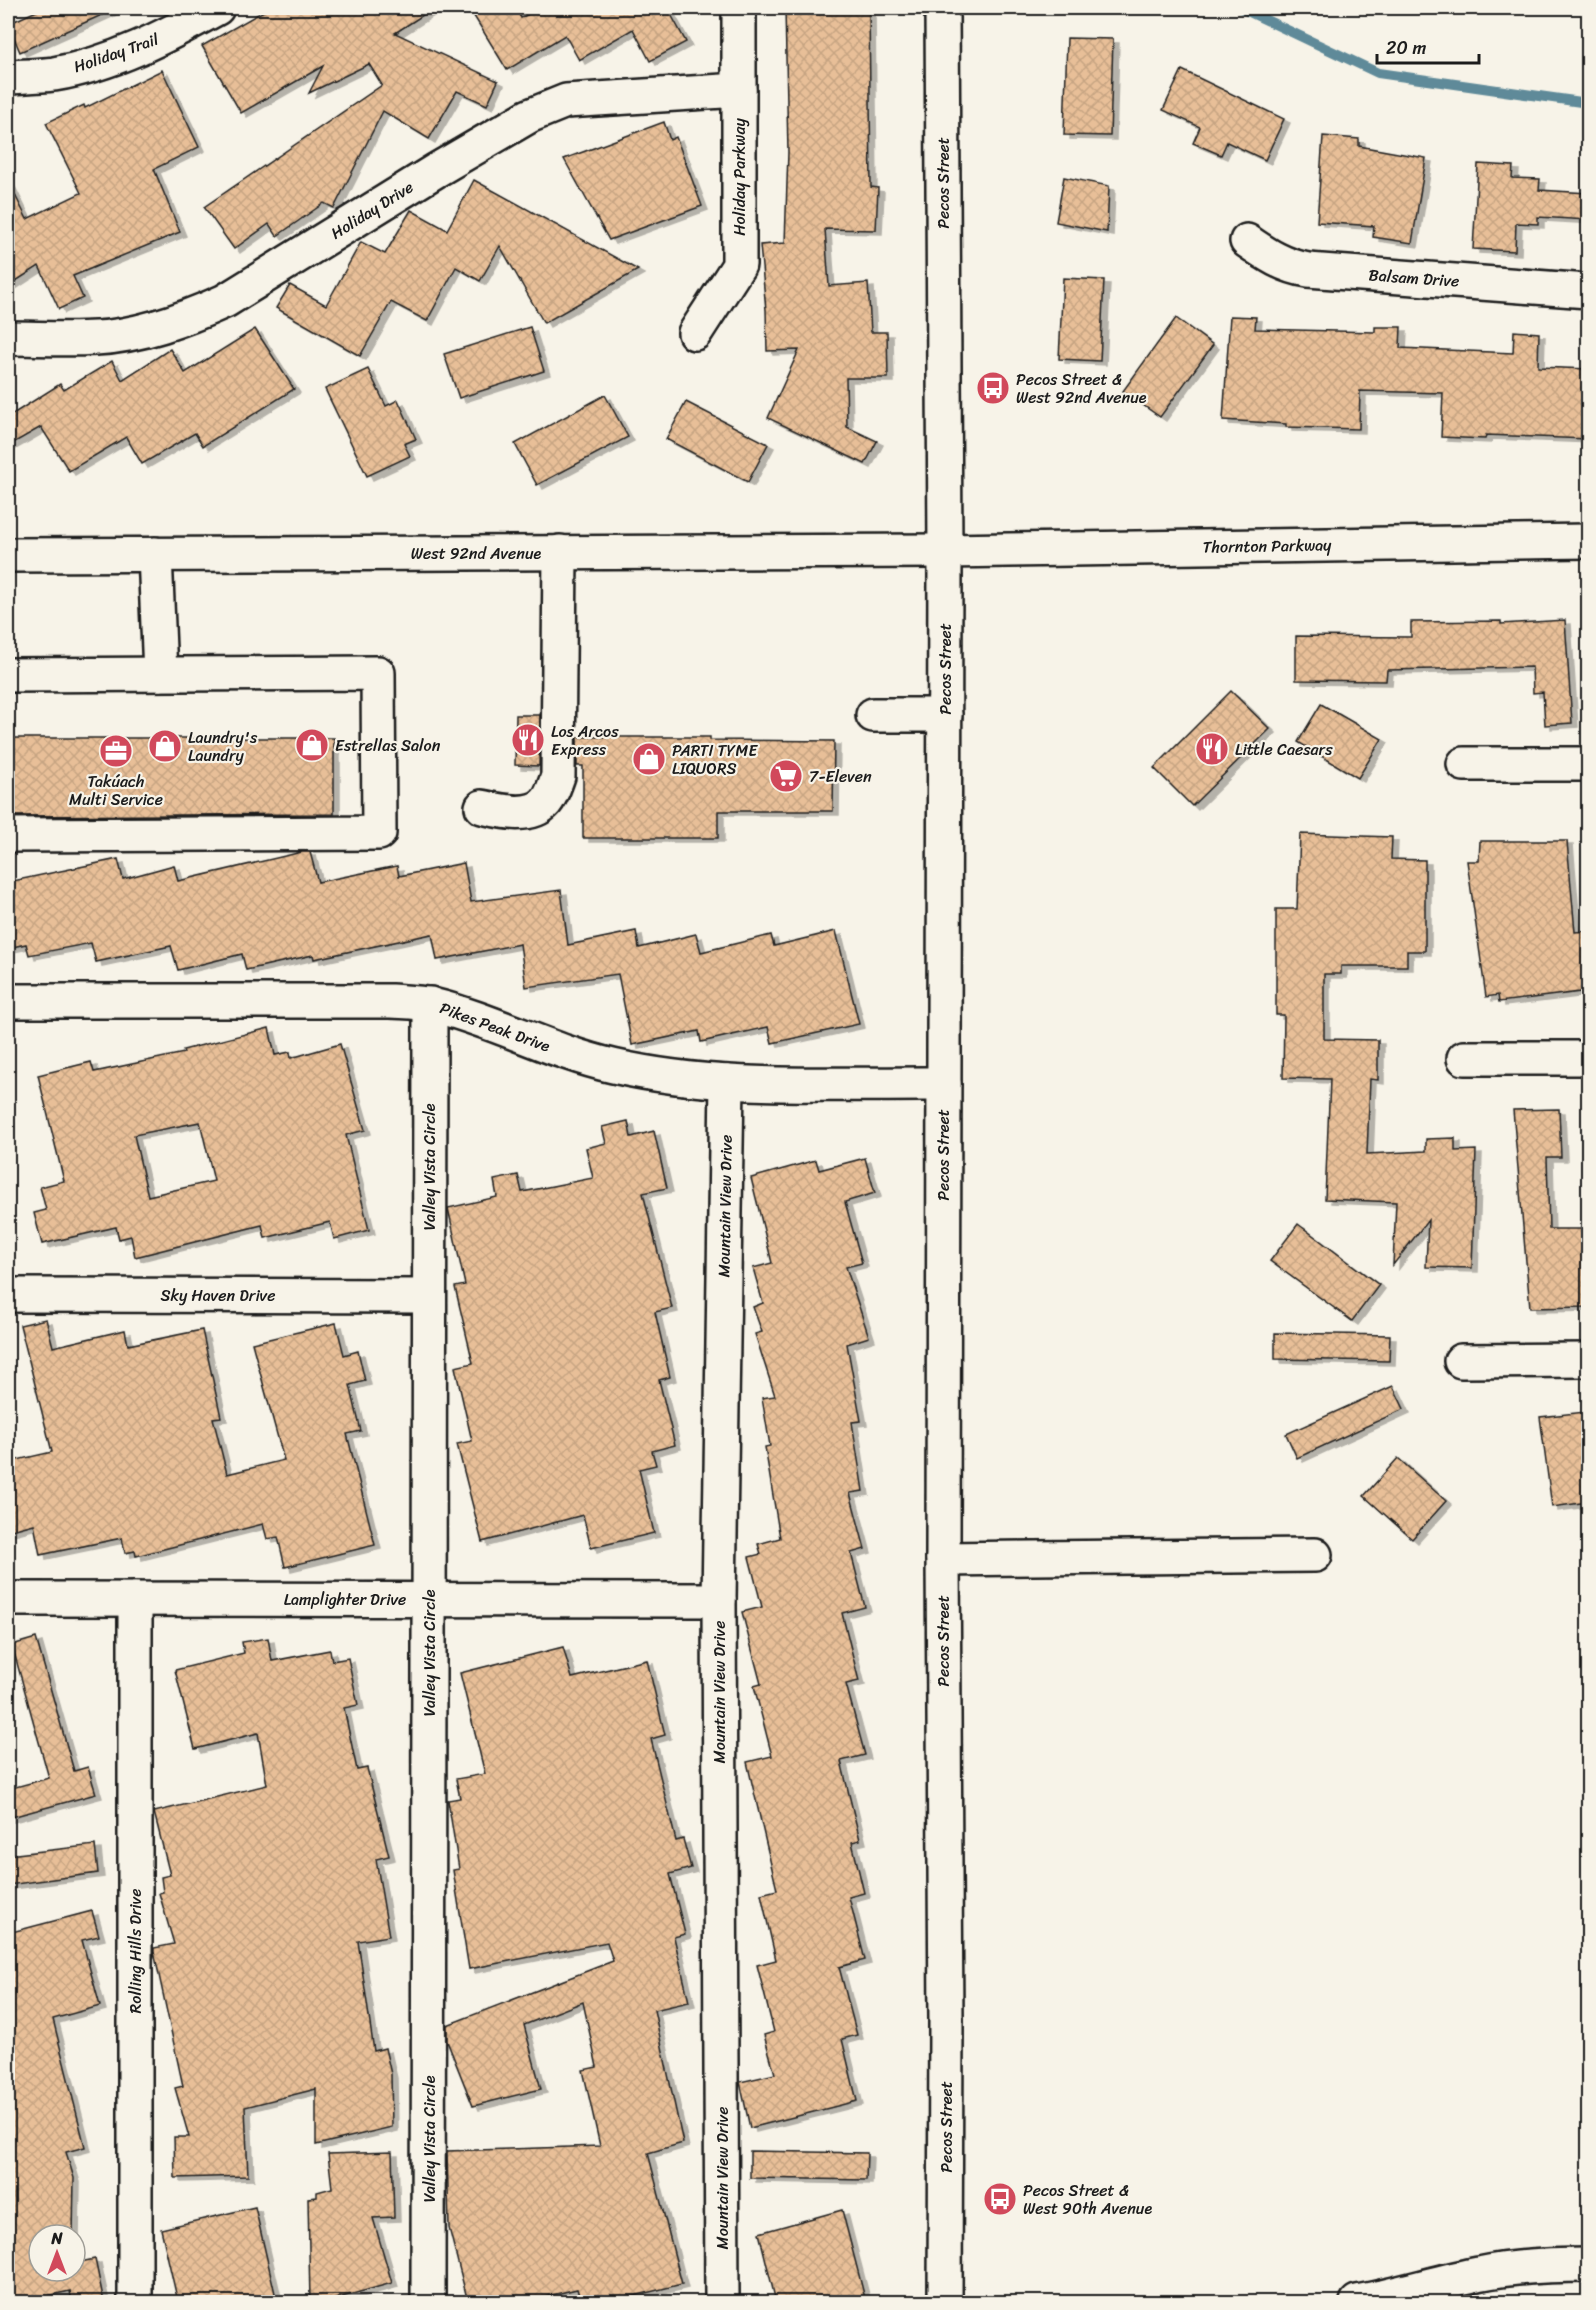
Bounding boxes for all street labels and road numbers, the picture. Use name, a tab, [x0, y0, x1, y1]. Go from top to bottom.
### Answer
street label: Holiday Trail	[70, 25, 163, 81]
street label: Holiday Parkway	[725, 118, 754, 236]
street label: Pecos Street	[929, 137, 958, 229]
street label: Holiday Drive	[325, 173, 419, 247]
street label: Balsam Drive	[1368, 260, 1460, 296]
street label: Thornton Parkway	[1202, 530, 1332, 562]
street label: West 92nd Avenue	[411, 539, 542, 568]
street label: Pecos Street	[931, 623, 960, 715]
street label: Pikes Peak Drive	[436, 994, 555, 1061]
street label: Valley Vista Circle	[415, 1103, 444, 1230]
street label: Pecos Street	[929, 1109, 958, 1201]
street label: Mountain View Drive	[709, 1134, 741, 1278]
street label: Sky Haven Drive	[160, 1281, 276, 1310]
street label: Lamplighter Drive	[284, 1585, 406, 1614]
street label: Valley Vista Circle	[415, 1589, 444, 1716]
street label: Pecos Street	[929, 1595, 958, 1687]
street label: Mountain View Drive	[705, 1621, 734, 1763]
street label: Rolling Hills Drive	[121, 1889, 150, 2013]
street label: Valley Vista Circle	[415, 2075, 444, 2202]
street label: Pecos Street	[932, 2081, 961, 2173]
street label: Mountain View Drive	[708, 2107, 737, 2249]

